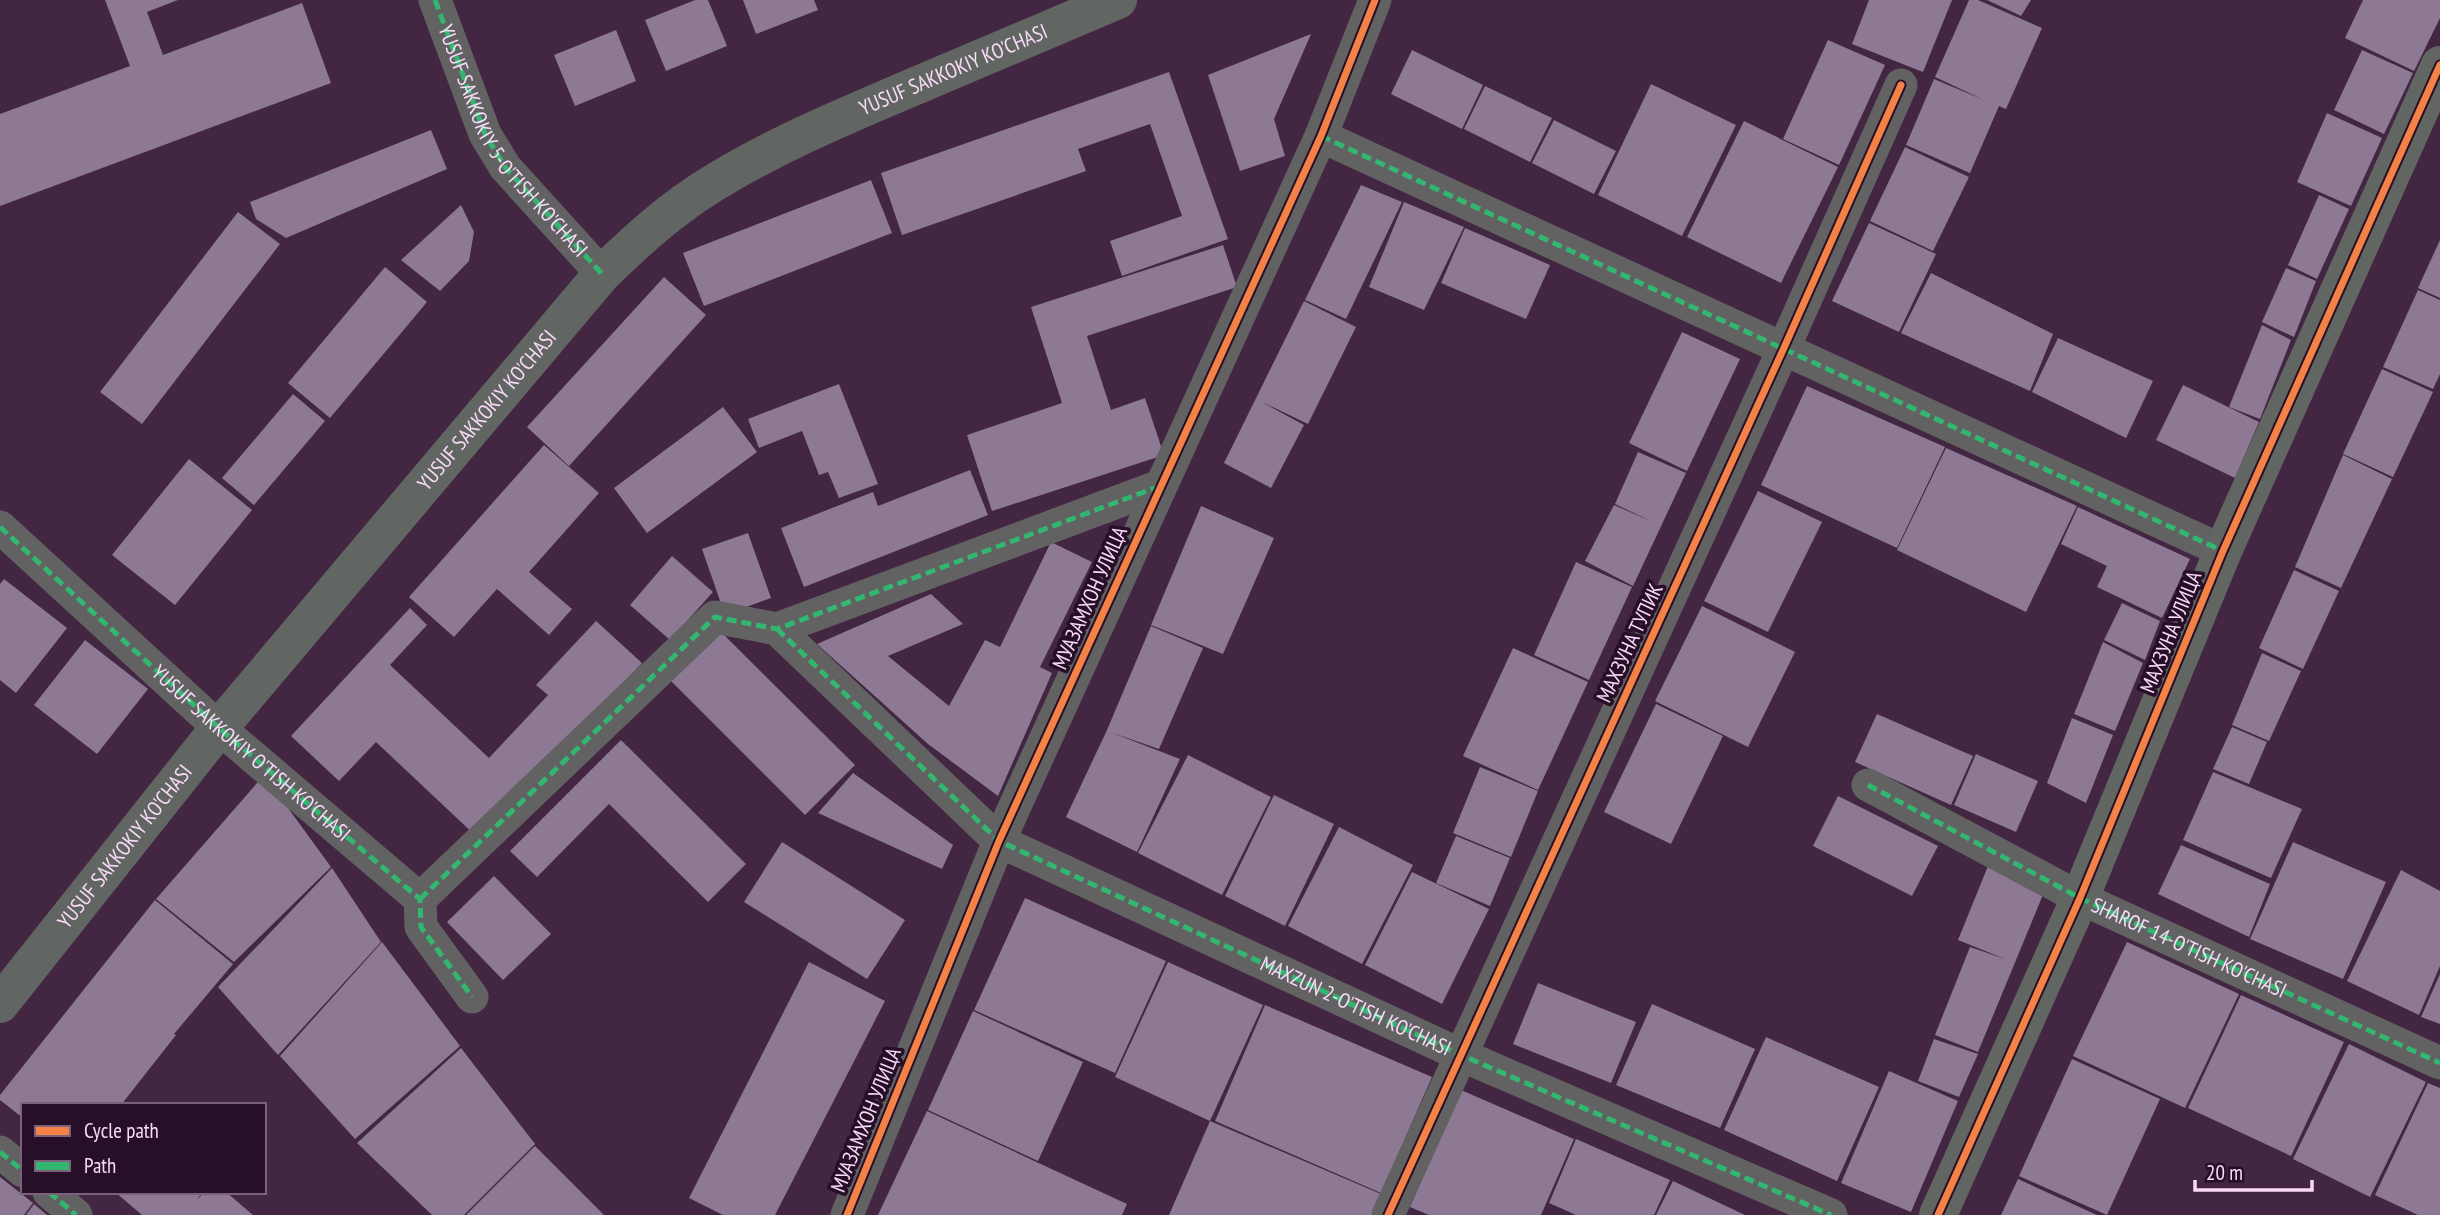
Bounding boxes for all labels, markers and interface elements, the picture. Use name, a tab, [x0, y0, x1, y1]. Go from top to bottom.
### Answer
street label: YUSUF SAKKOKIY KO'CHASI	[855, 18, 1051, 121]
street label: YUSUF SAKKOKIY 5-O'TISH KO'CHASI	[432, 21, 594, 262]
street label: YUSUF SAKKOKIY KO'CHASI	[411, 324, 562, 496]
street label: МУАЗАМХОН УЛИЦА	[1046, 522, 1133, 673]
street label: МАХЗУНА УЛИЦА	[2134, 567, 2207, 697]
street label: МАХЗУНА ТУПИК	[1590, 579, 1669, 707]
street label: YUSUF SAKKOKIY O'TISH KO'CHASI	[146, 659, 356, 847]
street label: YUSUF SAKKOKIY KO'CHASI	[51, 759, 198, 934]
street label: SHAROF 14-O'TISH KO'CHASI	[2087, 891, 2291, 1004]
street label: MAXZUN 2-O'TISH KO'CHASI	[1256, 950, 1456, 1062]
street label: МУАЗАМХОН УЛИЦА	[824, 1043, 907, 1196]
legend	[21, 1103, 266, 1194]
text: Cycle path	[84, 1117, 159, 1144]
scale bar	[2195, 1148, 2312, 1192]
text: Path	[84, 1152, 116, 1179]
text: 20 m	[2206, 1159, 2243, 1186]

